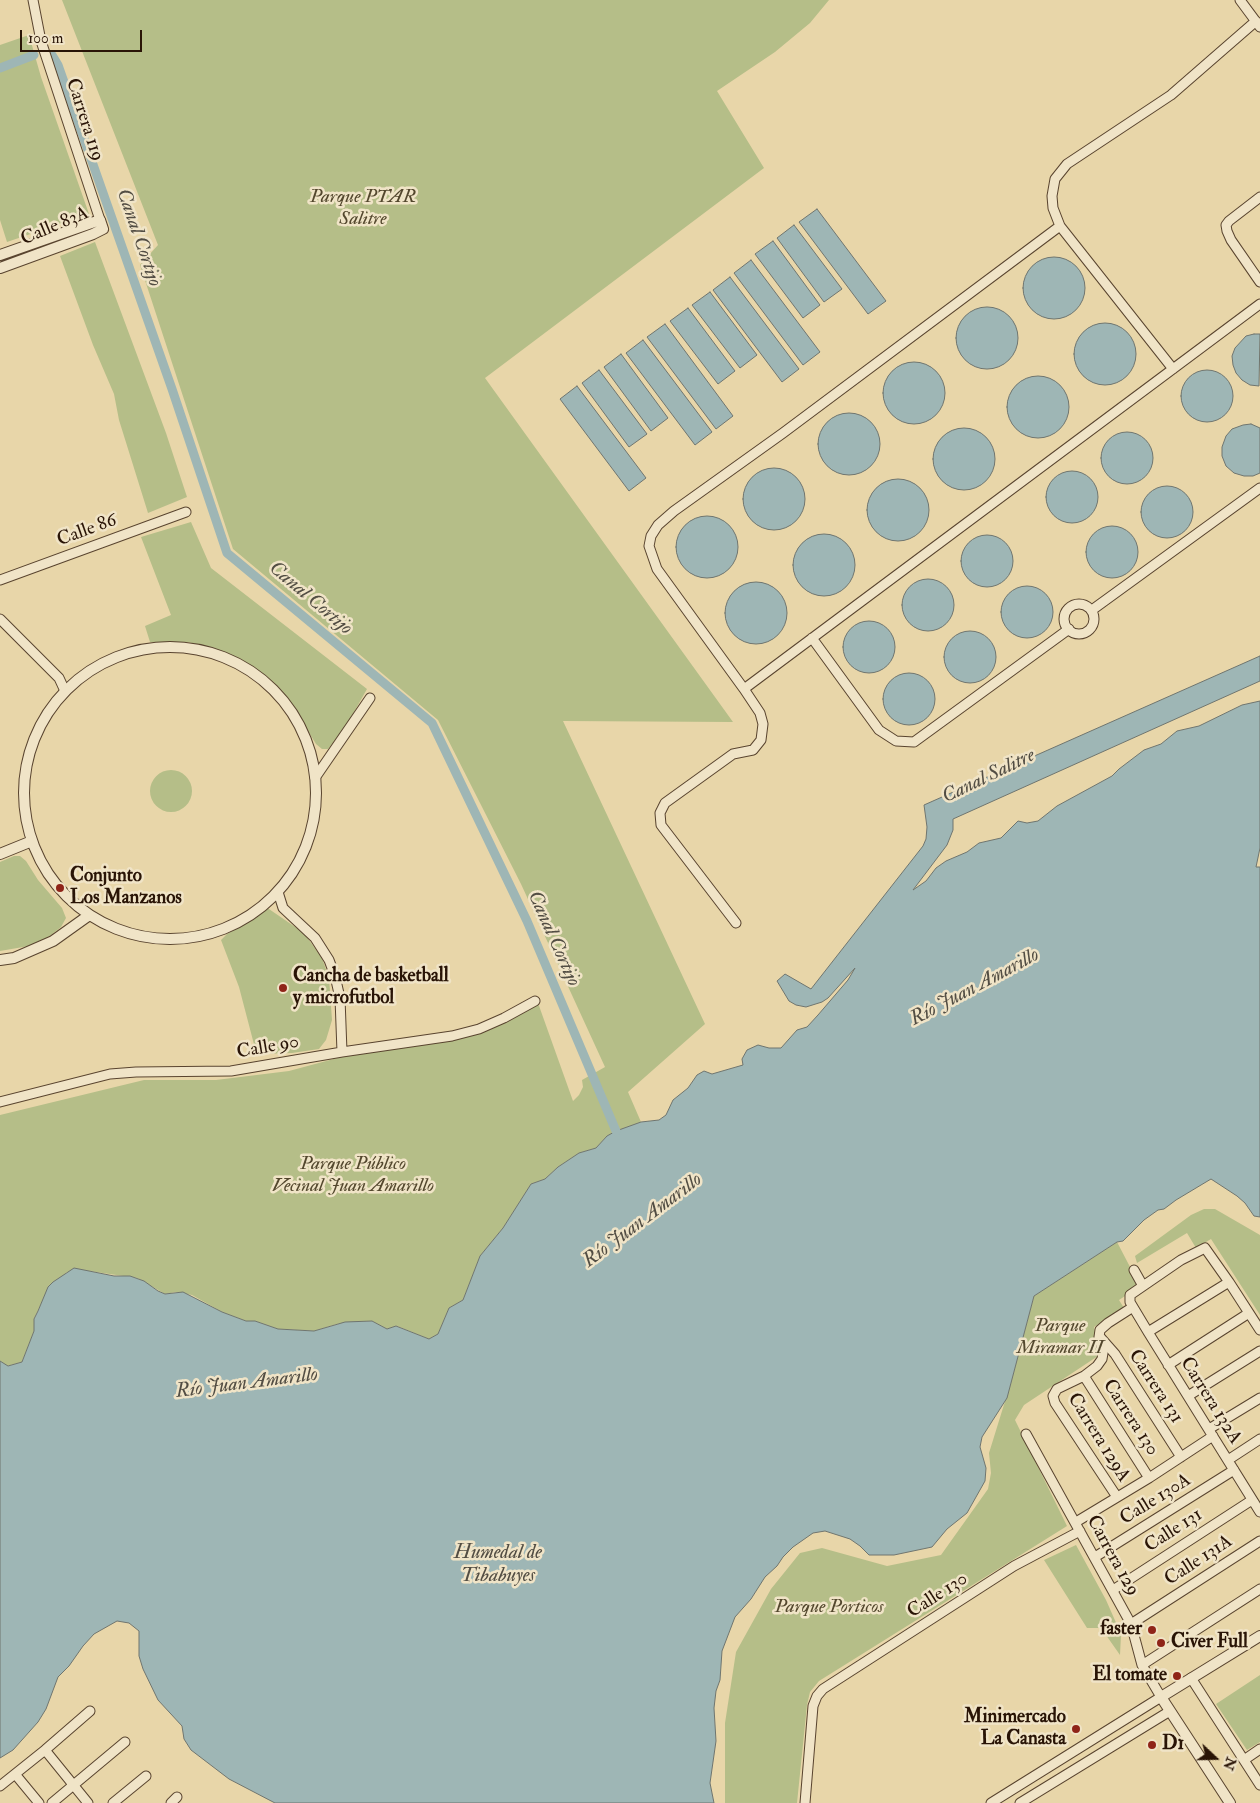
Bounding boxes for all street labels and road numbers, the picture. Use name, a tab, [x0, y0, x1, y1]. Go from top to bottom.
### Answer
street label: Carrera 119	[60, 76, 108, 164]
street label: Calle 83A	[18, 203, 92, 251]
street label: Calle 86	[54, 510, 120, 552]
street label: Calle 90	[235, 1031, 301, 1065]
street label: Carrera 131	[1123, 1346, 1187, 1428]
street label: Carrera 132A	[1174, 1353, 1246, 1449]
street label: Carrera 130	[1097, 1376, 1163, 1460]
street label: Carrera 129A	[1062, 1389, 1134, 1487]
street label: Calle 130A	[1116, 1469, 1196, 1531]
street label: Calle 131	[1141, 1504, 1207, 1558]
street label: Carrera 129	[1081, 1512, 1143, 1600]
street label: Calle 131A	[1161, 1531, 1237, 1591]
street label: Calle 130	[904, 1568, 972, 1624]

